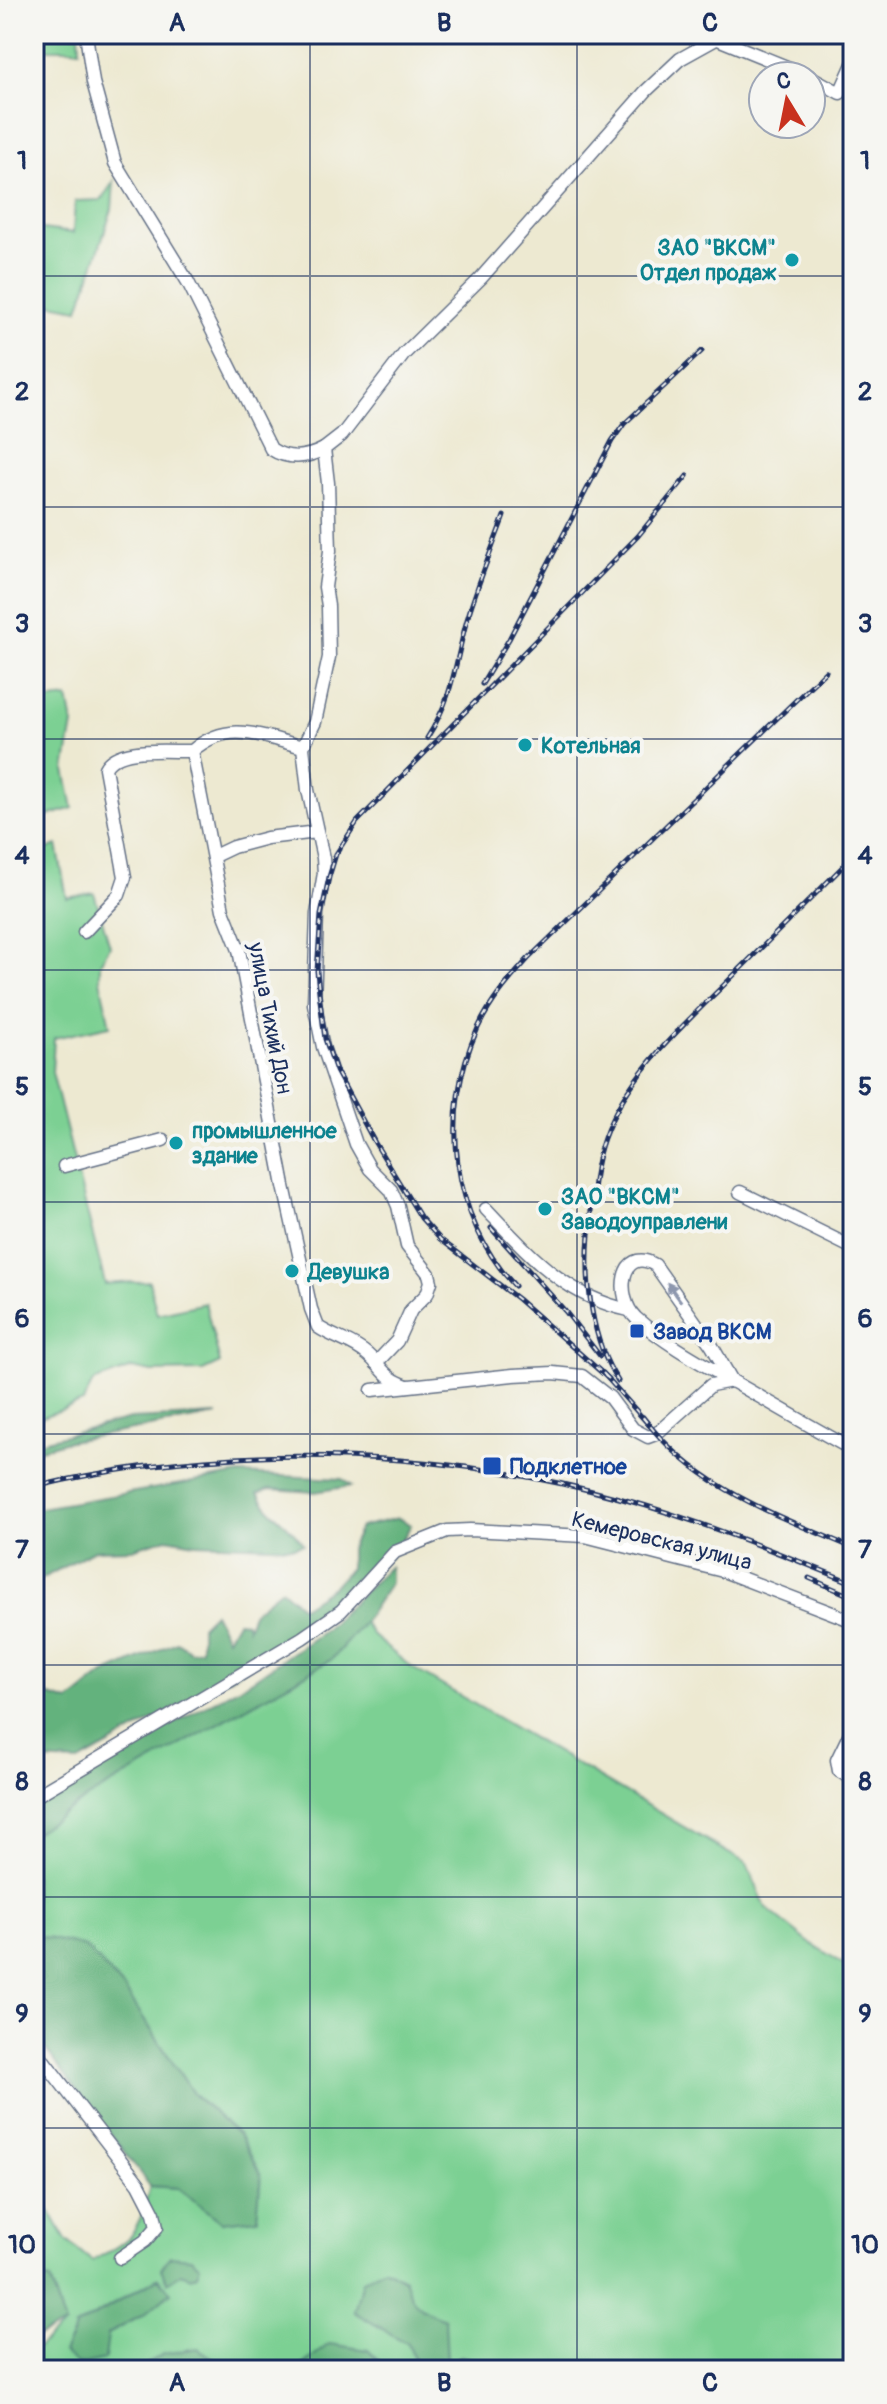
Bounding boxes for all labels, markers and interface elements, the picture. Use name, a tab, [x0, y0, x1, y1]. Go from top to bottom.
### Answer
text: A	[169, 7, 186, 39]
text: B	[437, 7, 451, 39]
text: C	[702, 7, 718, 39]
north arrow	[747, 60, 827, 140]
text: С	[775, 66, 793, 96]
text: 1	[17, 145, 27, 177]
text: 1	[860, 145, 870, 177]
place label: ЗАО "ВКСМ" Отдел продаж	[640, 234, 777, 287]
marker: ЗАО "ВКСМ" Отдел продаж	[783, 251, 801, 269]
text: 2	[15, 376, 29, 408]
text: 2	[858, 376, 872, 408]
text: 3	[15, 608, 29, 640]
text: 3	[858, 608, 872, 640]
place label: Котельная	[541, 732, 641, 760]
marker: Котельная	[516, 736, 534, 754]
text: 4	[14, 840, 30, 872]
text: 4	[857, 840, 873, 872]
street label: улица Тихий Дон	[241, 939, 298, 1096]
text: 5	[15, 1071, 29, 1103]
text: 5	[858, 1071, 872, 1103]
place label: промышленное здание	[192, 1117, 338, 1170]
marker: промышленное здание	[167, 1134, 185, 1152]
place label: ЗАО "ВКСМ" Заводоуправлени	[561, 1183, 728, 1236]
marker: ЗАО "ВКСМ" Заводоуправлени	[536, 1200, 554, 1218]
place label: Девушка	[306, 1258, 389, 1286]
marker: Девушка	[283, 1262, 301, 1280]
one-way arrow	[667, 1282, 682, 1303]
text: 6	[14, 1303, 30, 1335]
text: 6	[857, 1303, 873, 1335]
place label: Завод ВКСМ	[653, 1318, 772, 1346]
marker: Завод ВКСМ	[628, 1322, 646, 1340]
place label: Подклетное	[510, 1453, 628, 1481]
marker: Подклетное	[481, 1455, 503, 1477]
street label: Кемеровская улица	[569, 1505, 755, 1577]
text: 7	[15, 1534, 29, 1566]
text: 7	[858, 1534, 872, 1566]
text: 8	[15, 1766, 29, 1798]
text: 8	[858, 1766, 872, 1798]
text: 9	[15, 1998, 29, 2030]
text: 9	[858, 1998, 872, 2030]
text: 10	[8, 2229, 36, 2261]
text: 10	[851, 2229, 879, 2261]
text: A	[169, 2367, 186, 2399]
text: B	[437, 2367, 451, 2399]
text: C	[702, 2367, 718, 2399]

